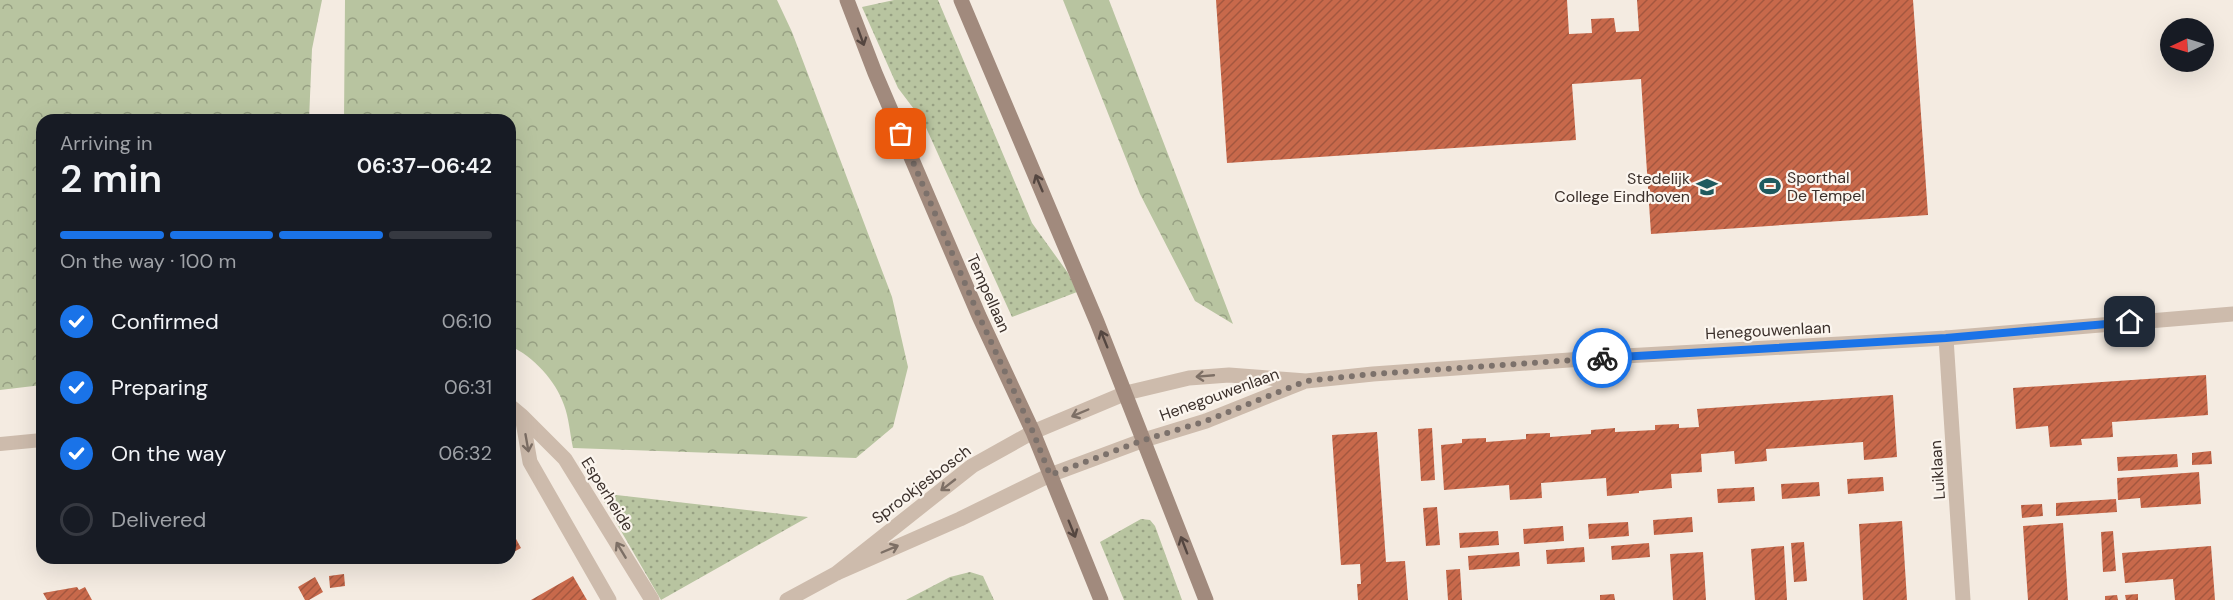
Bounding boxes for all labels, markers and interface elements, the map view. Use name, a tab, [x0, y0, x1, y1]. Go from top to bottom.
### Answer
north arrow	[2160, 18, 2214, 72]
map controls	[2160, 18, 2214, 72]
one-way arrow	[857, 27, 868, 45]
pin	[875, 108, 926, 159]
icon: bag	[884, 117, 917, 150]
text: Arriving in	[60, 130, 152, 156]
text: 06:37–06:42	[357, 151, 492, 180]
text: 2 min	[60, 153, 162, 204]
place label: Sporthal De Tempel	[1787, 167, 1865, 206]
place label: Stedelijk College Eindhoven	[1554, 168, 1690, 207]
one-way arrow	[1033, 174, 1044, 192]
sports icon: Sporthal De Tempel	[1758, 174, 1782, 198]
school or university icon: Stedelijk College Eindhoven	[1695, 175, 1719, 199]
text: On the way · 100 m	[60, 248, 236, 274]
street label: Tempellaan	[962, 251, 1015, 336]
pin	[2104, 296, 2155, 347]
icon: check	[60, 305, 93, 338]
icon: home	[2113, 305, 2146, 338]
text: Confirmed	[111, 307, 219, 336]
text: 06:10	[442, 308, 492, 334]
street label: Henegouwenlaan	[1705, 317, 1831, 344]
courier	[1572, 328, 1632, 388]
one-way arrow	[1098, 330, 1109, 349]
icon: bike	[1586, 342, 1619, 375]
street label: Henegouwenlaan	[1156, 363, 1282, 426]
icon: check	[60, 371, 93, 404]
one-way arrow	[1196, 371, 1216, 382]
text: Preparing	[111, 373, 208, 402]
text: 06:31	[444, 374, 492, 400]
one-way arrow	[1071, 408, 1089, 419]
one-way arrow	[522, 433, 533, 453]
icon: check	[60, 437, 93, 470]
text: On the way	[111, 439, 226, 468]
street label: Luiklaan	[1925, 439, 1950, 500]
text: 06:32	[438, 440, 492, 466]
street label: Sprookjesbosch	[868, 440, 975, 529]
street label: Esperheide	[577, 453, 639, 535]
one-way arrow	[940, 478, 956, 491]
text: Delivered	[111, 505, 206, 534]
one-way arrow	[1067, 520, 1078, 538]
one-way arrow	[1178, 537, 1189, 555]
one-way arrow	[615, 542, 627, 559]
one-way arrow	[881, 543, 899, 555]

